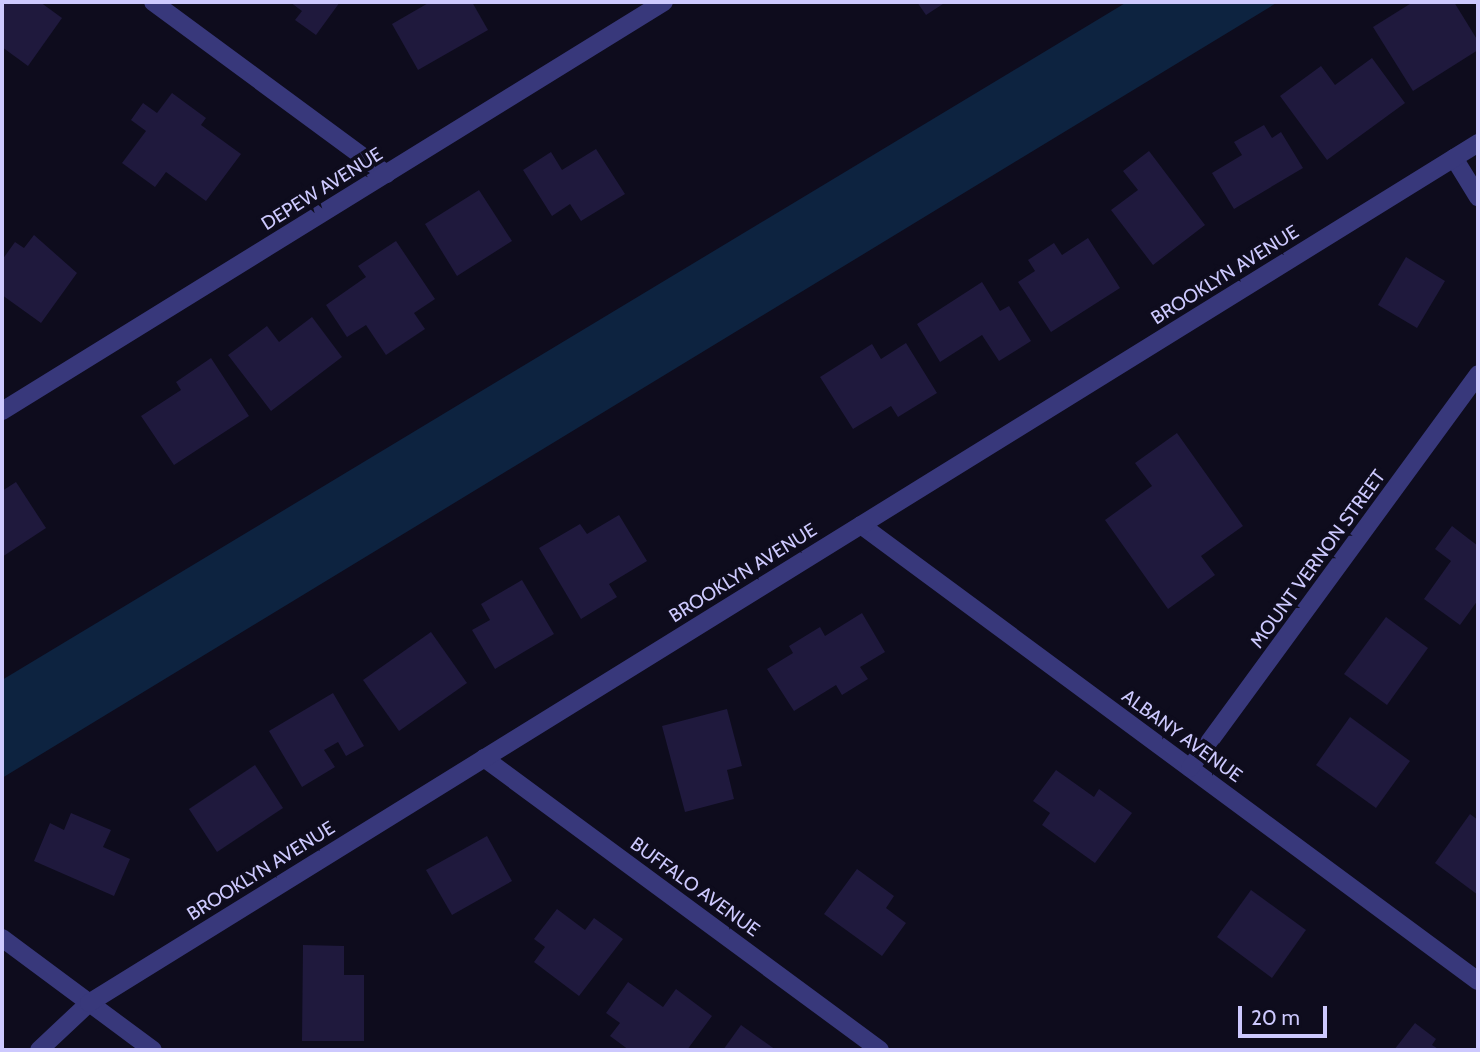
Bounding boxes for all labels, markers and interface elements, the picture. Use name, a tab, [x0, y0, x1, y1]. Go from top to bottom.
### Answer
street label: DEPEW AVENUE	[257, 143, 387, 235]
street label: BROOKLYN AVENUE	[1147, 220, 1303, 330]
street label: MOUNT VERNON STREET	[1246, 465, 1390, 653]
street label: BROOKLYN AVENUE	[665, 518, 821, 628]
street label: ALBANY AVENUE	[1117, 685, 1247, 787]
street label: BROOKLYN AVENUE	[183, 816, 339, 926]
street label: BUFFALO AVENUE	[626, 832, 764, 942]
scale bar	[1242, 992, 1331, 1036]
text: 20 m	[1251, 1005, 1300, 1030]

